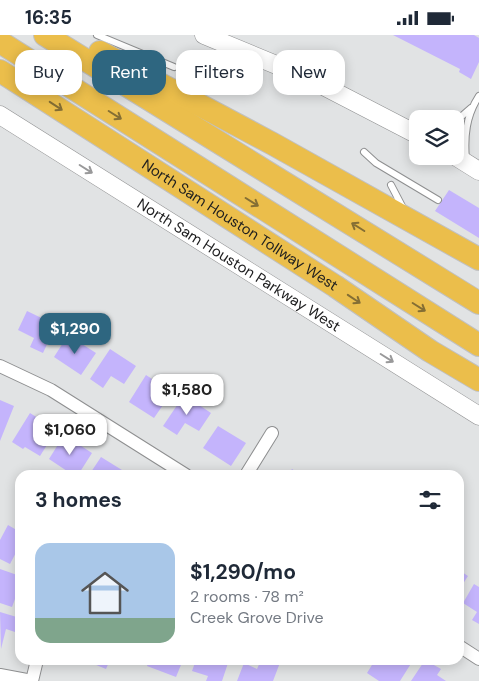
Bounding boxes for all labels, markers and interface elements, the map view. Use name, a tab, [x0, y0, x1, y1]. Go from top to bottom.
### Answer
text: 16:35	[25, 5, 72, 30]
chip: Buy	[15, 50, 82, 95]
chip: Rent	[92, 50, 166, 95]
chip: Filters	[176, 50, 263, 95]
chip: New	[273, 50, 345, 95]
one-way arrow	[49, 101, 63, 111]
one-way arrow	[108, 110, 122, 120]
map controls	[409, 110, 464, 165]
button: layers	[409, 110, 464, 165]
street label: North Sam Houston Tollway West	[138, 155, 342, 295]
one-way arrow	[78, 164, 92, 174]
street label: North Sam Houston Parkway West	[133, 194, 344, 336]
one-way arrow	[245, 197, 259, 207]
one-way arrow	[352, 222, 366, 232]
one-way arrow	[347, 294, 361, 304]
one-way arrow	[412, 303, 426, 313]
pin: $1,290	[34, 313, 116, 355]
text: $1,290	[50, 318, 100, 339]
one-way arrow	[379, 353, 393, 363]
pin: $1,580	[146, 373, 228, 416]
text: $1,580	[162, 379, 212, 400]
pin: $1,060	[29, 413, 111, 456]
text: $1,060	[44, 419, 96, 440]
text: 3 homes	[35, 486, 122, 514]
icon: filters	[416, 486, 444, 514]
text: $1,290/mo	[190, 558, 296, 586]
icon: home	[75, 563, 135, 623]
text: 2 rooms · 78 m²	[190, 586, 304, 607]
text: Creek Grove Drive	[190, 607, 324, 628]

